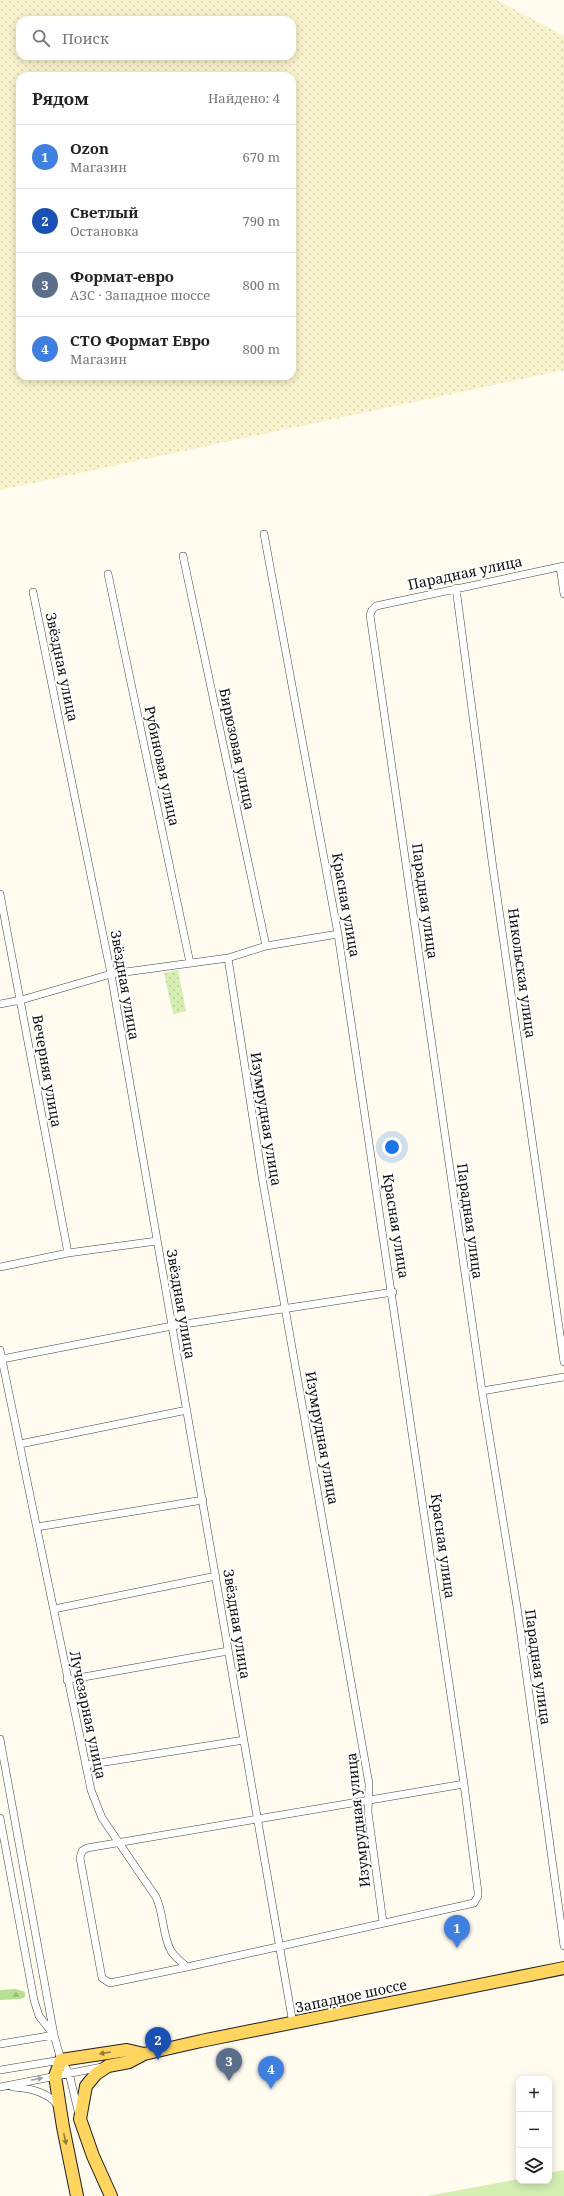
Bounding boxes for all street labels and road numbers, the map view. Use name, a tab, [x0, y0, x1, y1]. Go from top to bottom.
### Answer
street label: Парадная улица	[406, 551, 524, 594]
street label: Звёздная улица	[42, 611, 83, 723]
street label: Бирюзовая улица	[215, 686, 260, 812]
street label: Рубиновая улица	[140, 704, 184, 828]
street label: Парадная улица	[408, 842, 443, 960]
street label: Красная улица	[328, 851, 365, 959]
street label: Никольская улица	[504, 907, 541, 1039]
street label: Звёздная улица	[106, 929, 144, 1041]
street label: Вечерняя улица	[28, 1013, 67, 1129]
street label: Изумрудная улица	[247, 1051, 286, 1187]
street label: Парадная улица	[453, 1162, 488, 1280]
street label: Красная улица	[379, 1172, 414, 1280]
street label: Звёздная улица	[162, 1248, 200, 1360]
street label: Изумрудная улица	[301, 1370, 344, 1506]
street label: Красная улица	[427, 1492, 460, 1600]
street label: Звёздная улица	[219, 1568, 256, 1680]
street label: Парадная улица	[521, 1608, 556, 1726]
street label: Лучезарная улица	[66, 1649, 111, 1781]
street label: Изумрудная улица	[341, 1752, 374, 1888]
street label: Западное шоссе	[293, 1974, 408, 2017]

